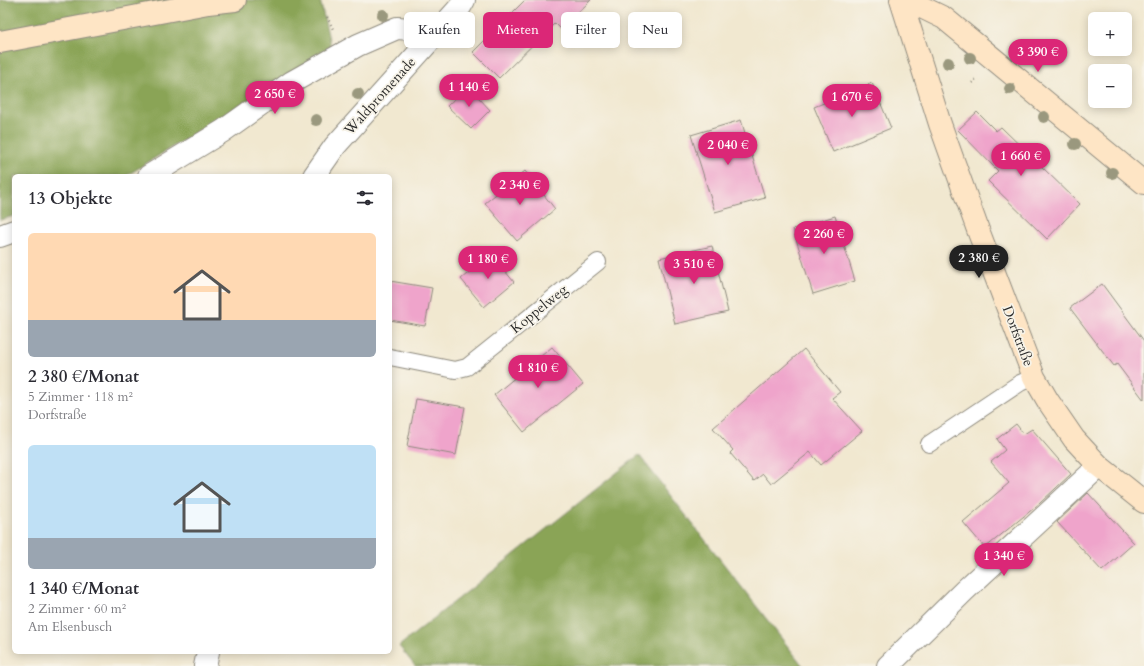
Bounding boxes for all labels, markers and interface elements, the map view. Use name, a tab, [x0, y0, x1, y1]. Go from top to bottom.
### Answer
chip: Kaufen	[404, 12, 475, 48]
chip: Mieten	[483, 12, 553, 48]
chip: Filter	[561, 12, 620, 48]
chip: Neu	[628, 12, 682, 48]
map controls	[1088, 12, 1132, 108]
button: +	[1088, 12, 1132, 56]
pin: 3 390 €	[1001, 39, 1075, 73]
text: 3 390 €	[1017, 43, 1059, 61]
street label: Waldpromenade	[339, 53, 420, 140]
button: −	[1088, 64, 1132, 108]
pin: 1 140 €	[432, 74, 506, 108]
text: 1 140 €	[448, 78, 490, 96]
pin: 2 650 €	[238, 81, 312, 115]
pin: 1 670 €	[815, 84, 889, 118]
text: 2 650 €	[254, 85, 296, 103]
text: 1 670 €	[831, 88, 873, 106]
pin: 2 040 €	[691, 132, 765, 166]
text: 2 040 €	[707, 136, 749, 154]
pin: 1 660 €	[984, 143, 1058, 177]
text: 1 660 €	[1000, 147, 1042, 165]
pin: 2 340 €	[483, 172, 557, 206]
text: 2 340 €	[499, 176, 541, 194]
text: 13 Objekte	[28, 187, 113, 210]
icon: filters	[354, 187, 376, 209]
pin: 2 260 €	[787, 221, 861, 255]
text: 2 260 €	[803, 225, 845, 243]
pin: 2 380 €	[942, 245, 1016, 279]
pin: 1 180 €	[451, 246, 525, 280]
text: 2 380 €	[958, 249, 1000, 267]
text: 1 180 €	[467, 250, 509, 268]
pin: 3 510 €	[657, 251, 731, 285]
text: 3 510 €	[673, 255, 715, 273]
icon: home	[166, 259, 238, 331]
street label: Koppelweg	[507, 280, 572, 338]
street label: Dorfstraße	[998, 303, 1038, 369]
pin: 1 810 €	[501, 355, 575, 389]
text: 1 810 €	[517, 359, 559, 377]
text: 2 380 €/Monat	[28, 365, 139, 388]
text: 5 Zimmer · 118 m²	[28, 388, 133, 406]
text: Dorfstraße	[28, 406, 87, 424]
icon: home	[166, 471, 238, 543]
pin: 1 340 €	[967, 543, 1041, 577]
text: 1 340 €	[983, 547, 1025, 565]
text: 1 340 €/Monat	[28, 577, 139, 600]
text: 2 Zimmer · 60 m²	[28, 600, 126, 618]
text: Am Elsenbusch	[28, 618, 112, 636]

